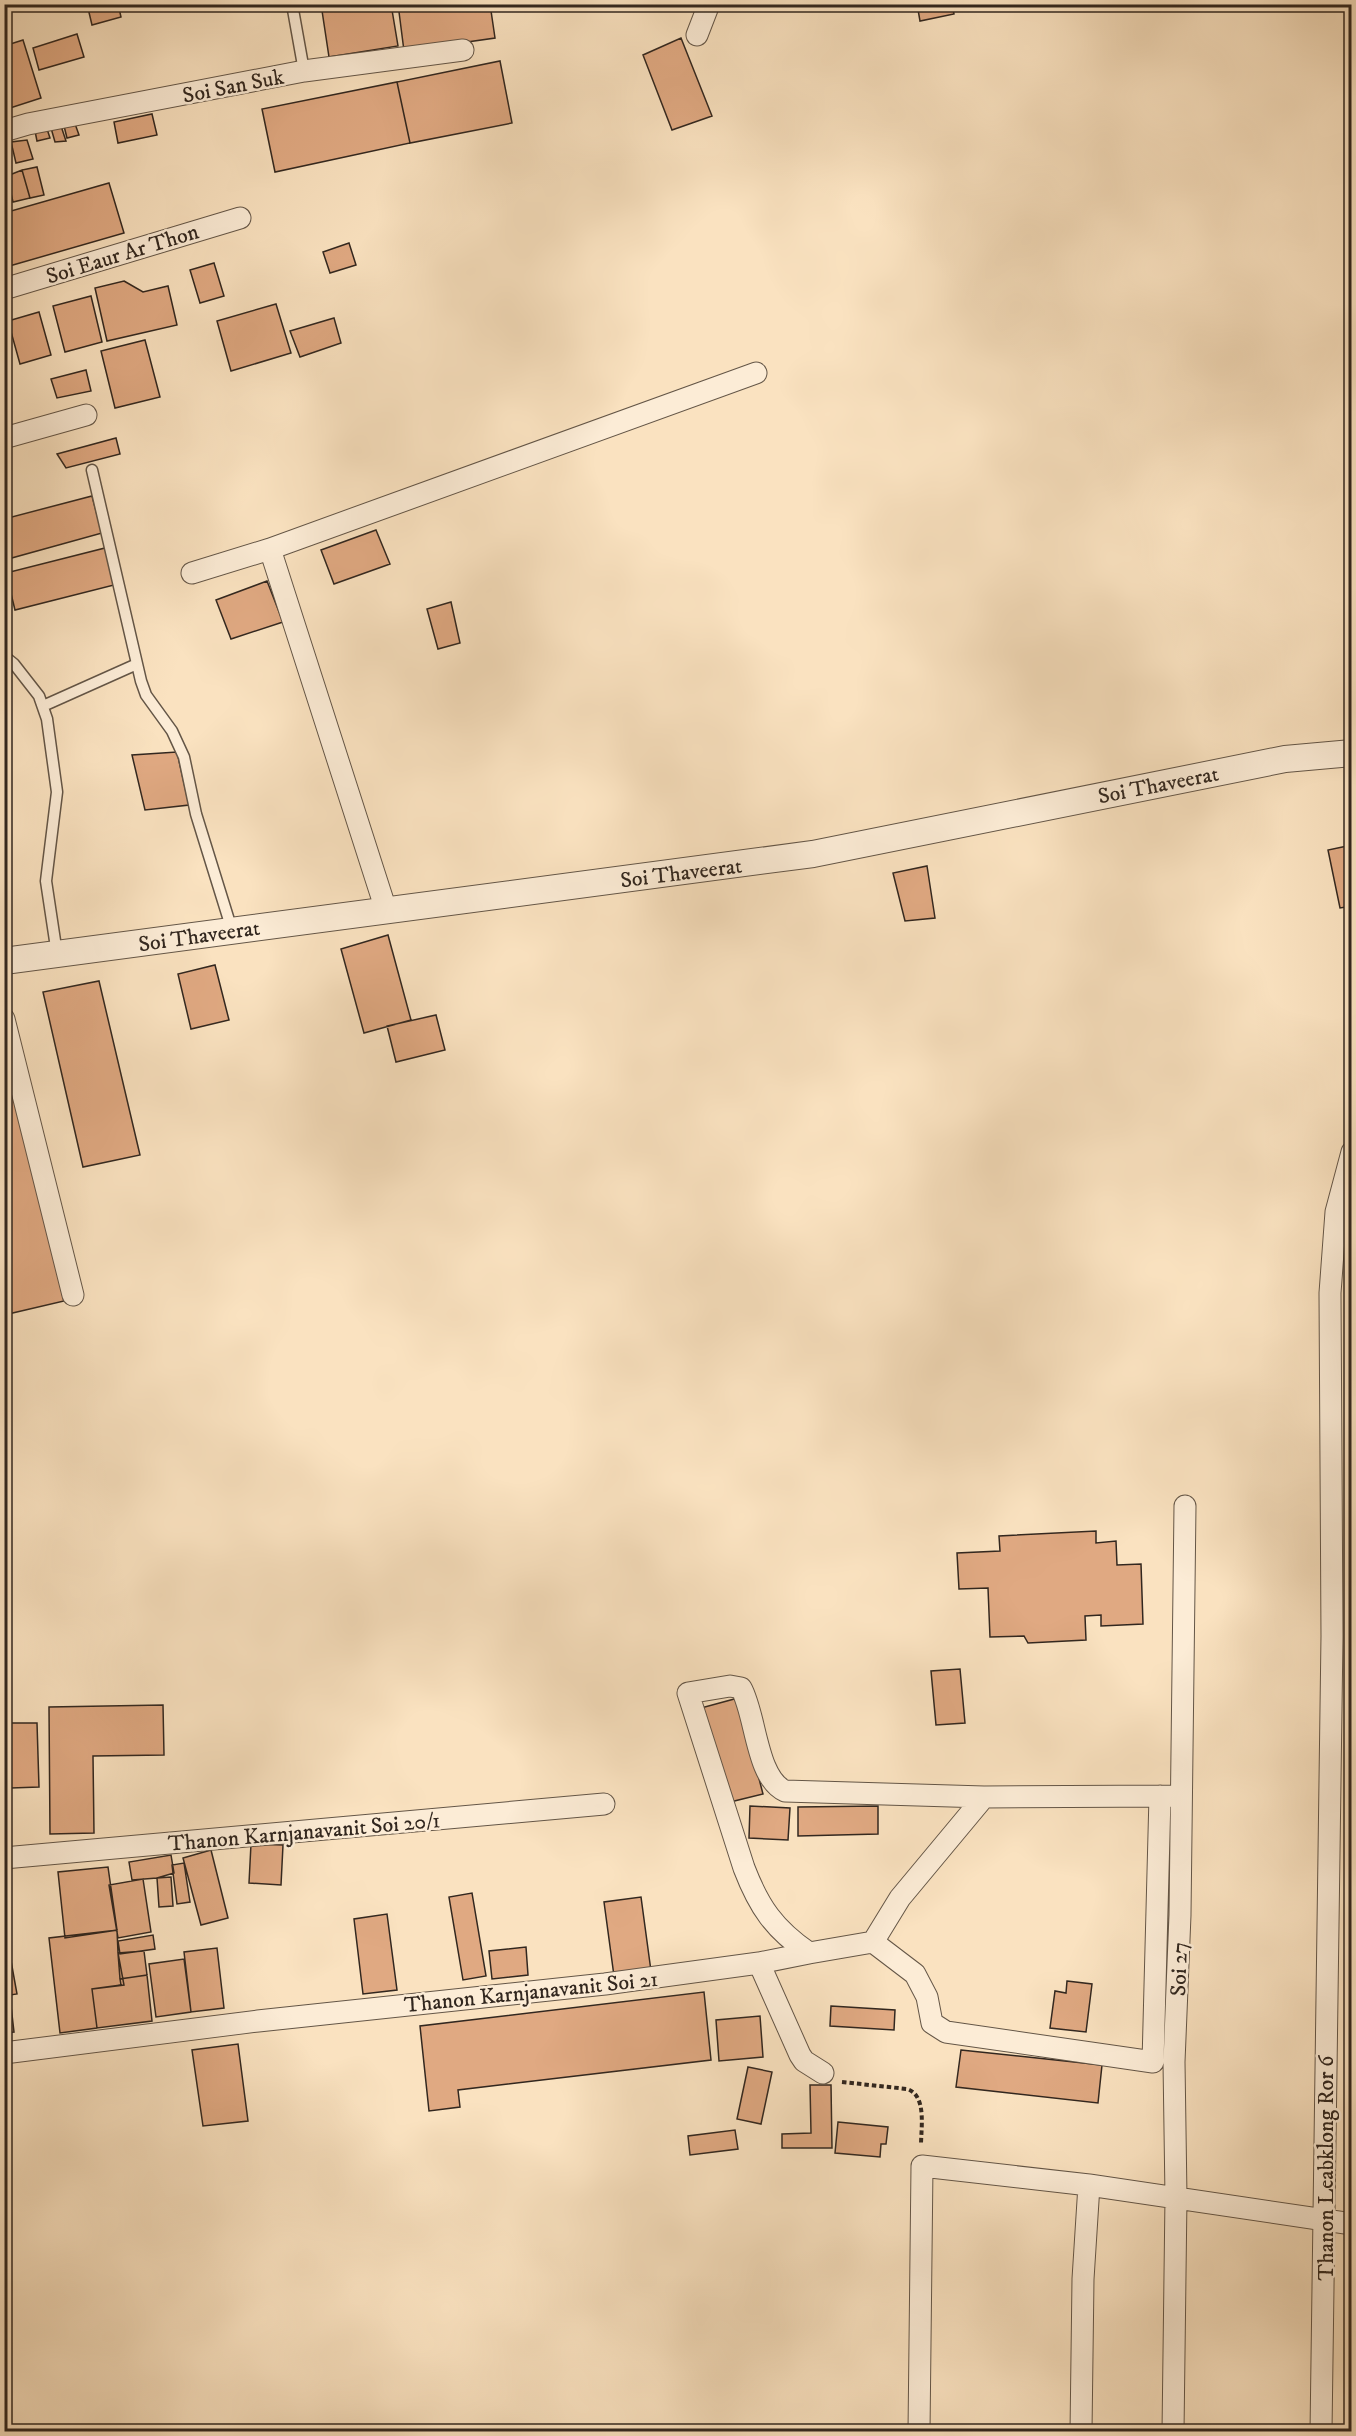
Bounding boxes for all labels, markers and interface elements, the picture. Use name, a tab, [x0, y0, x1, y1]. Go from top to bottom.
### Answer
street label: Soi San Suk	[180, 63, 286, 110]
street label: Soi Eaur Ar Thon	[43, 218, 203, 290]
street label: Soi Thaveerat	[1096, 761, 1221, 810]
street label: Soi Thaveerat	[619, 853, 744, 894]
street label: Soi Thaveerat	[137, 915, 262, 958]
street label: Thanon Karnjanavanit Soi 20/1	[167, 1807, 441, 1858]
street label: Soi 27	[1165, 1941, 1194, 1997]
street label: Thanon Karnjanavanit Soi 21	[403, 1966, 659, 2019]
street label: Thanon Leabklong Ror 6	[1313, 2054, 1340, 2280]

